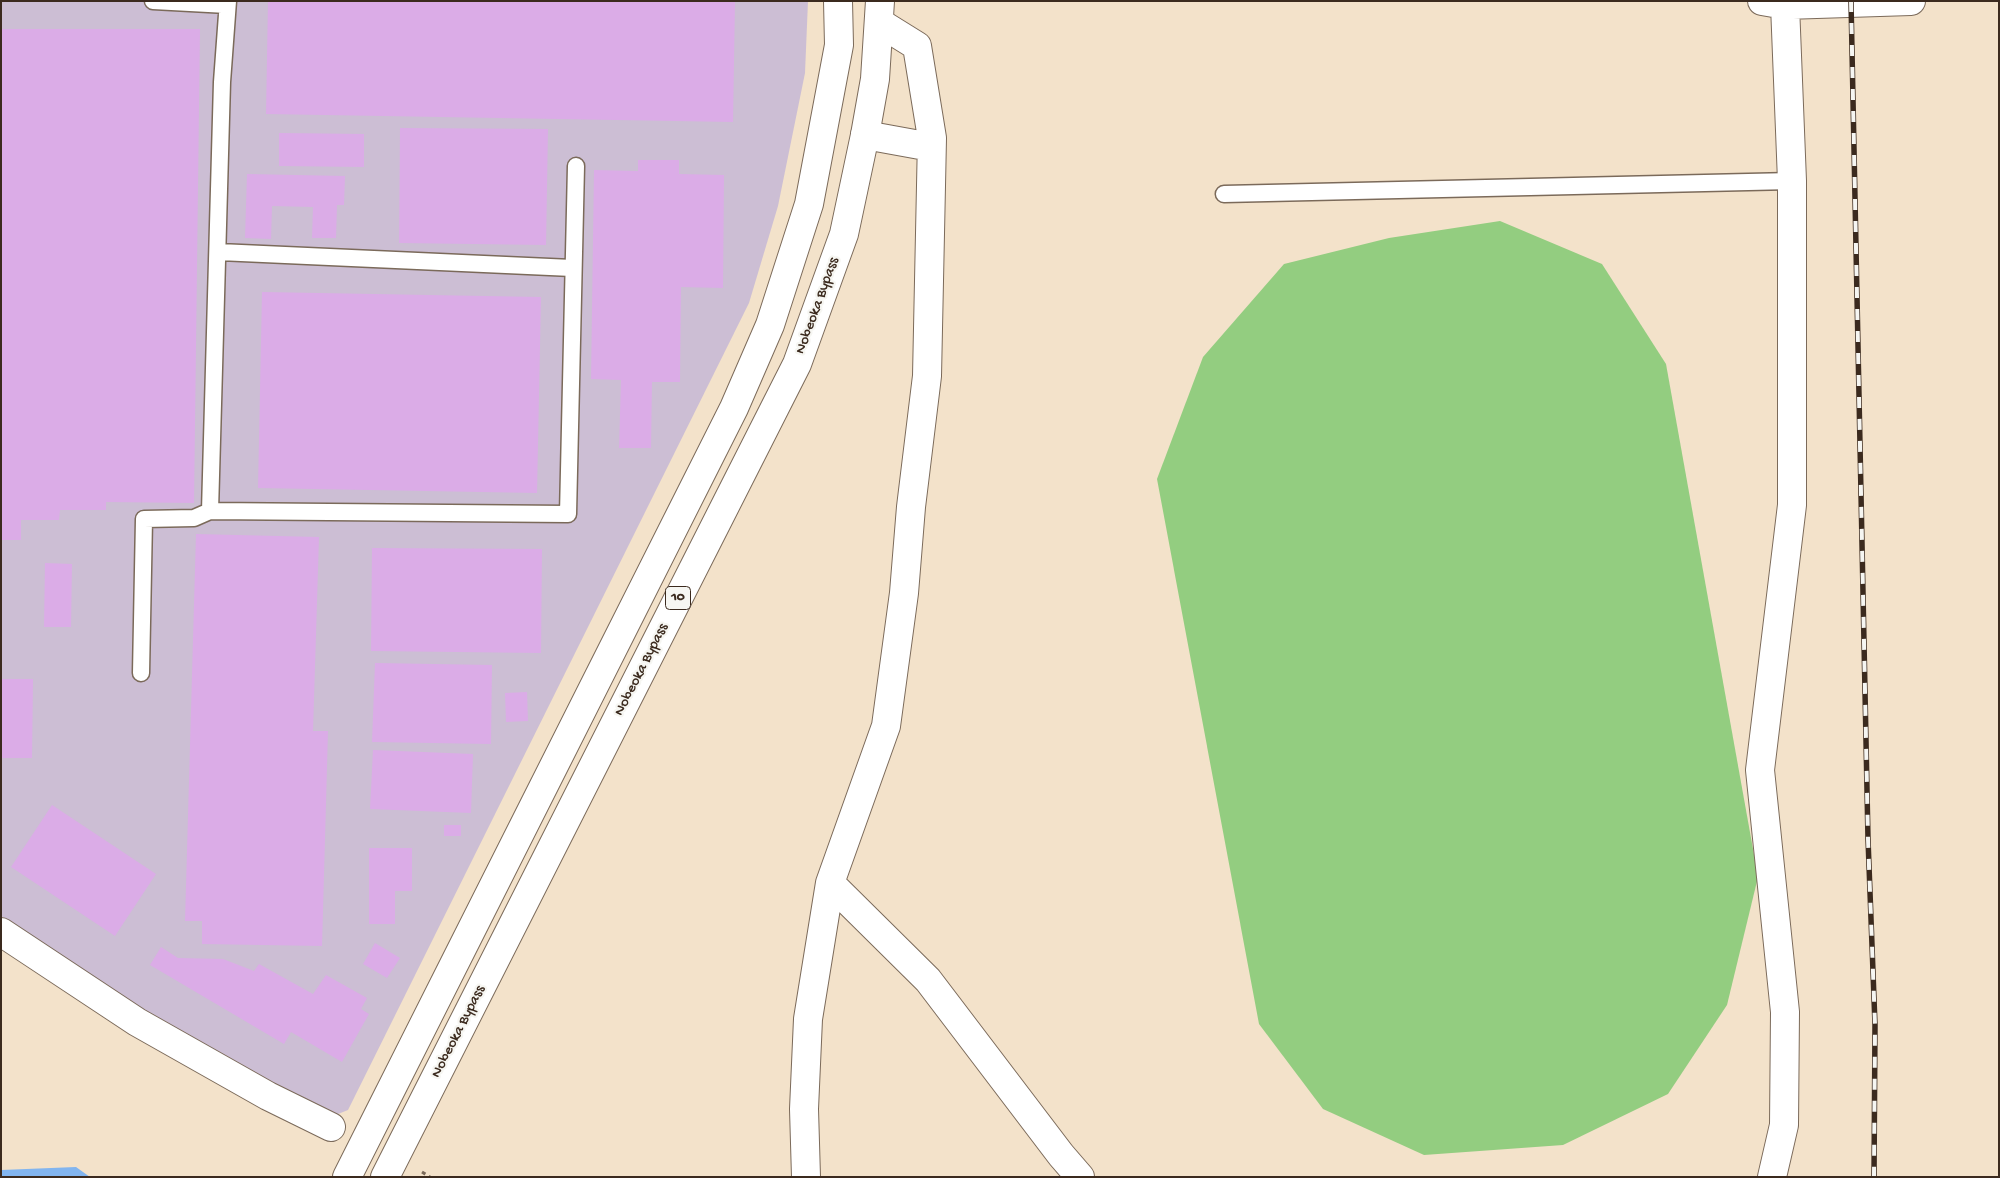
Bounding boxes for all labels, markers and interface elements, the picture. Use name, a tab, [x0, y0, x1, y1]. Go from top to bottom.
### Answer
street label: Nobeoka Bypass	[792, 255, 844, 357]
road number: 10	[666, 586, 690, 610]
street label: Nobeoka Bypass	[611, 621, 673, 719]
street label: Nobeoka Bypass	[428, 983, 490, 1081]

